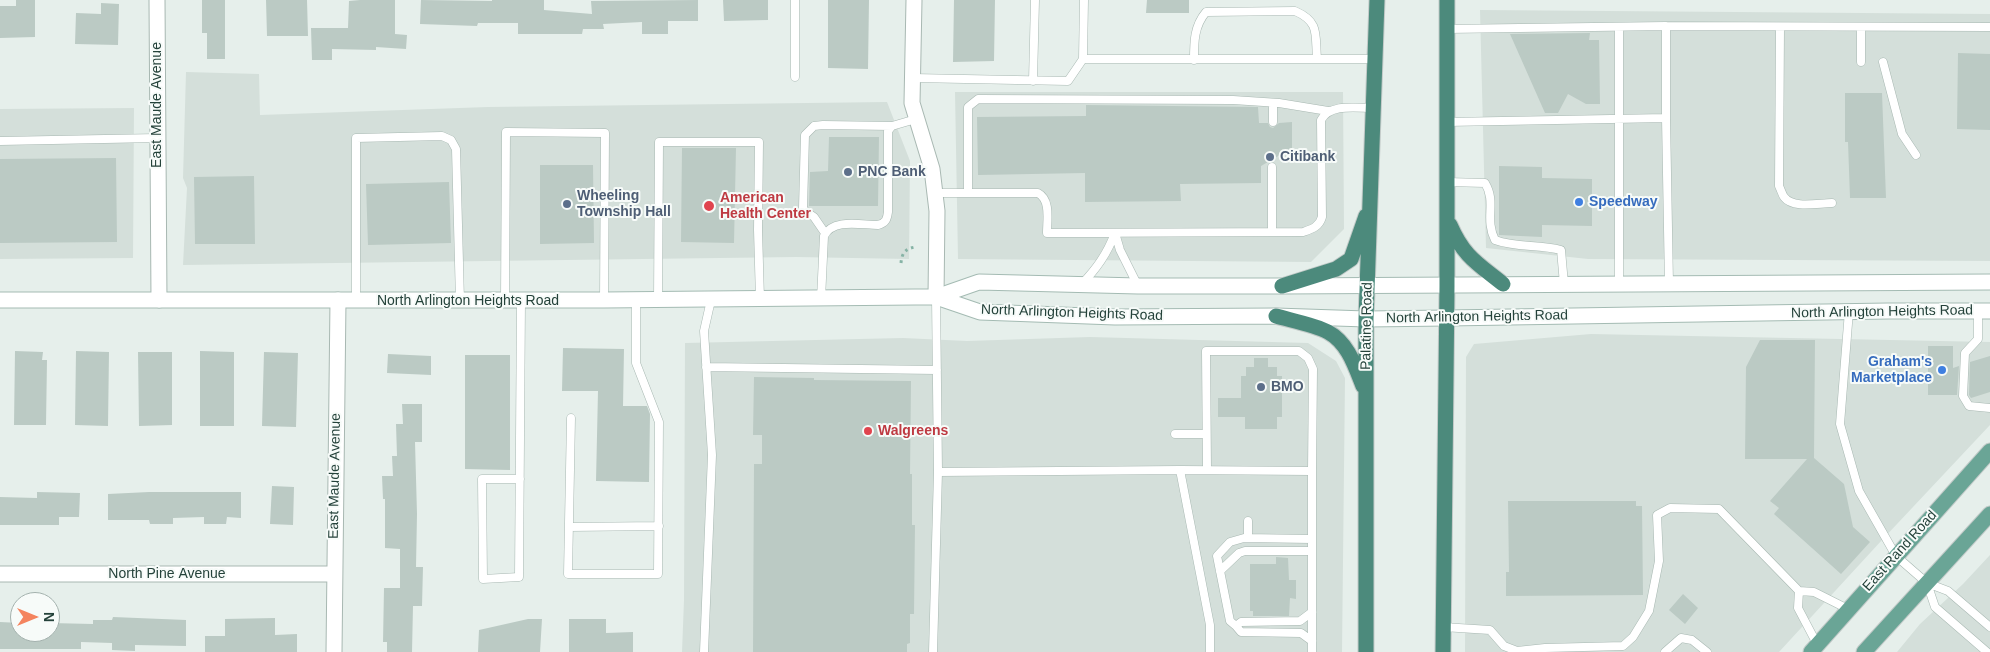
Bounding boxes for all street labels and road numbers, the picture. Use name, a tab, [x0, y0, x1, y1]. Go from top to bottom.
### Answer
street label: East Maude Avenue	[149, 42, 165, 168]
street label: Palatine Road	[1358, 282, 1376, 370]
street label: North Arlington Heights Road	[377, 293, 559, 309]
street label: North Arlington Heights Road	[981, 301, 1163, 325]
street label: North Arlington Heights Road	[1791, 302, 1973, 322]
street label: North Arlington Heights Road	[1386, 307, 1568, 327]
street label: East Maude Avenue	[326, 413, 344, 539]
street label: East Rand Road	[1859, 507, 1941, 595]
street label: North Pine Avenue	[108, 566, 226, 582]

